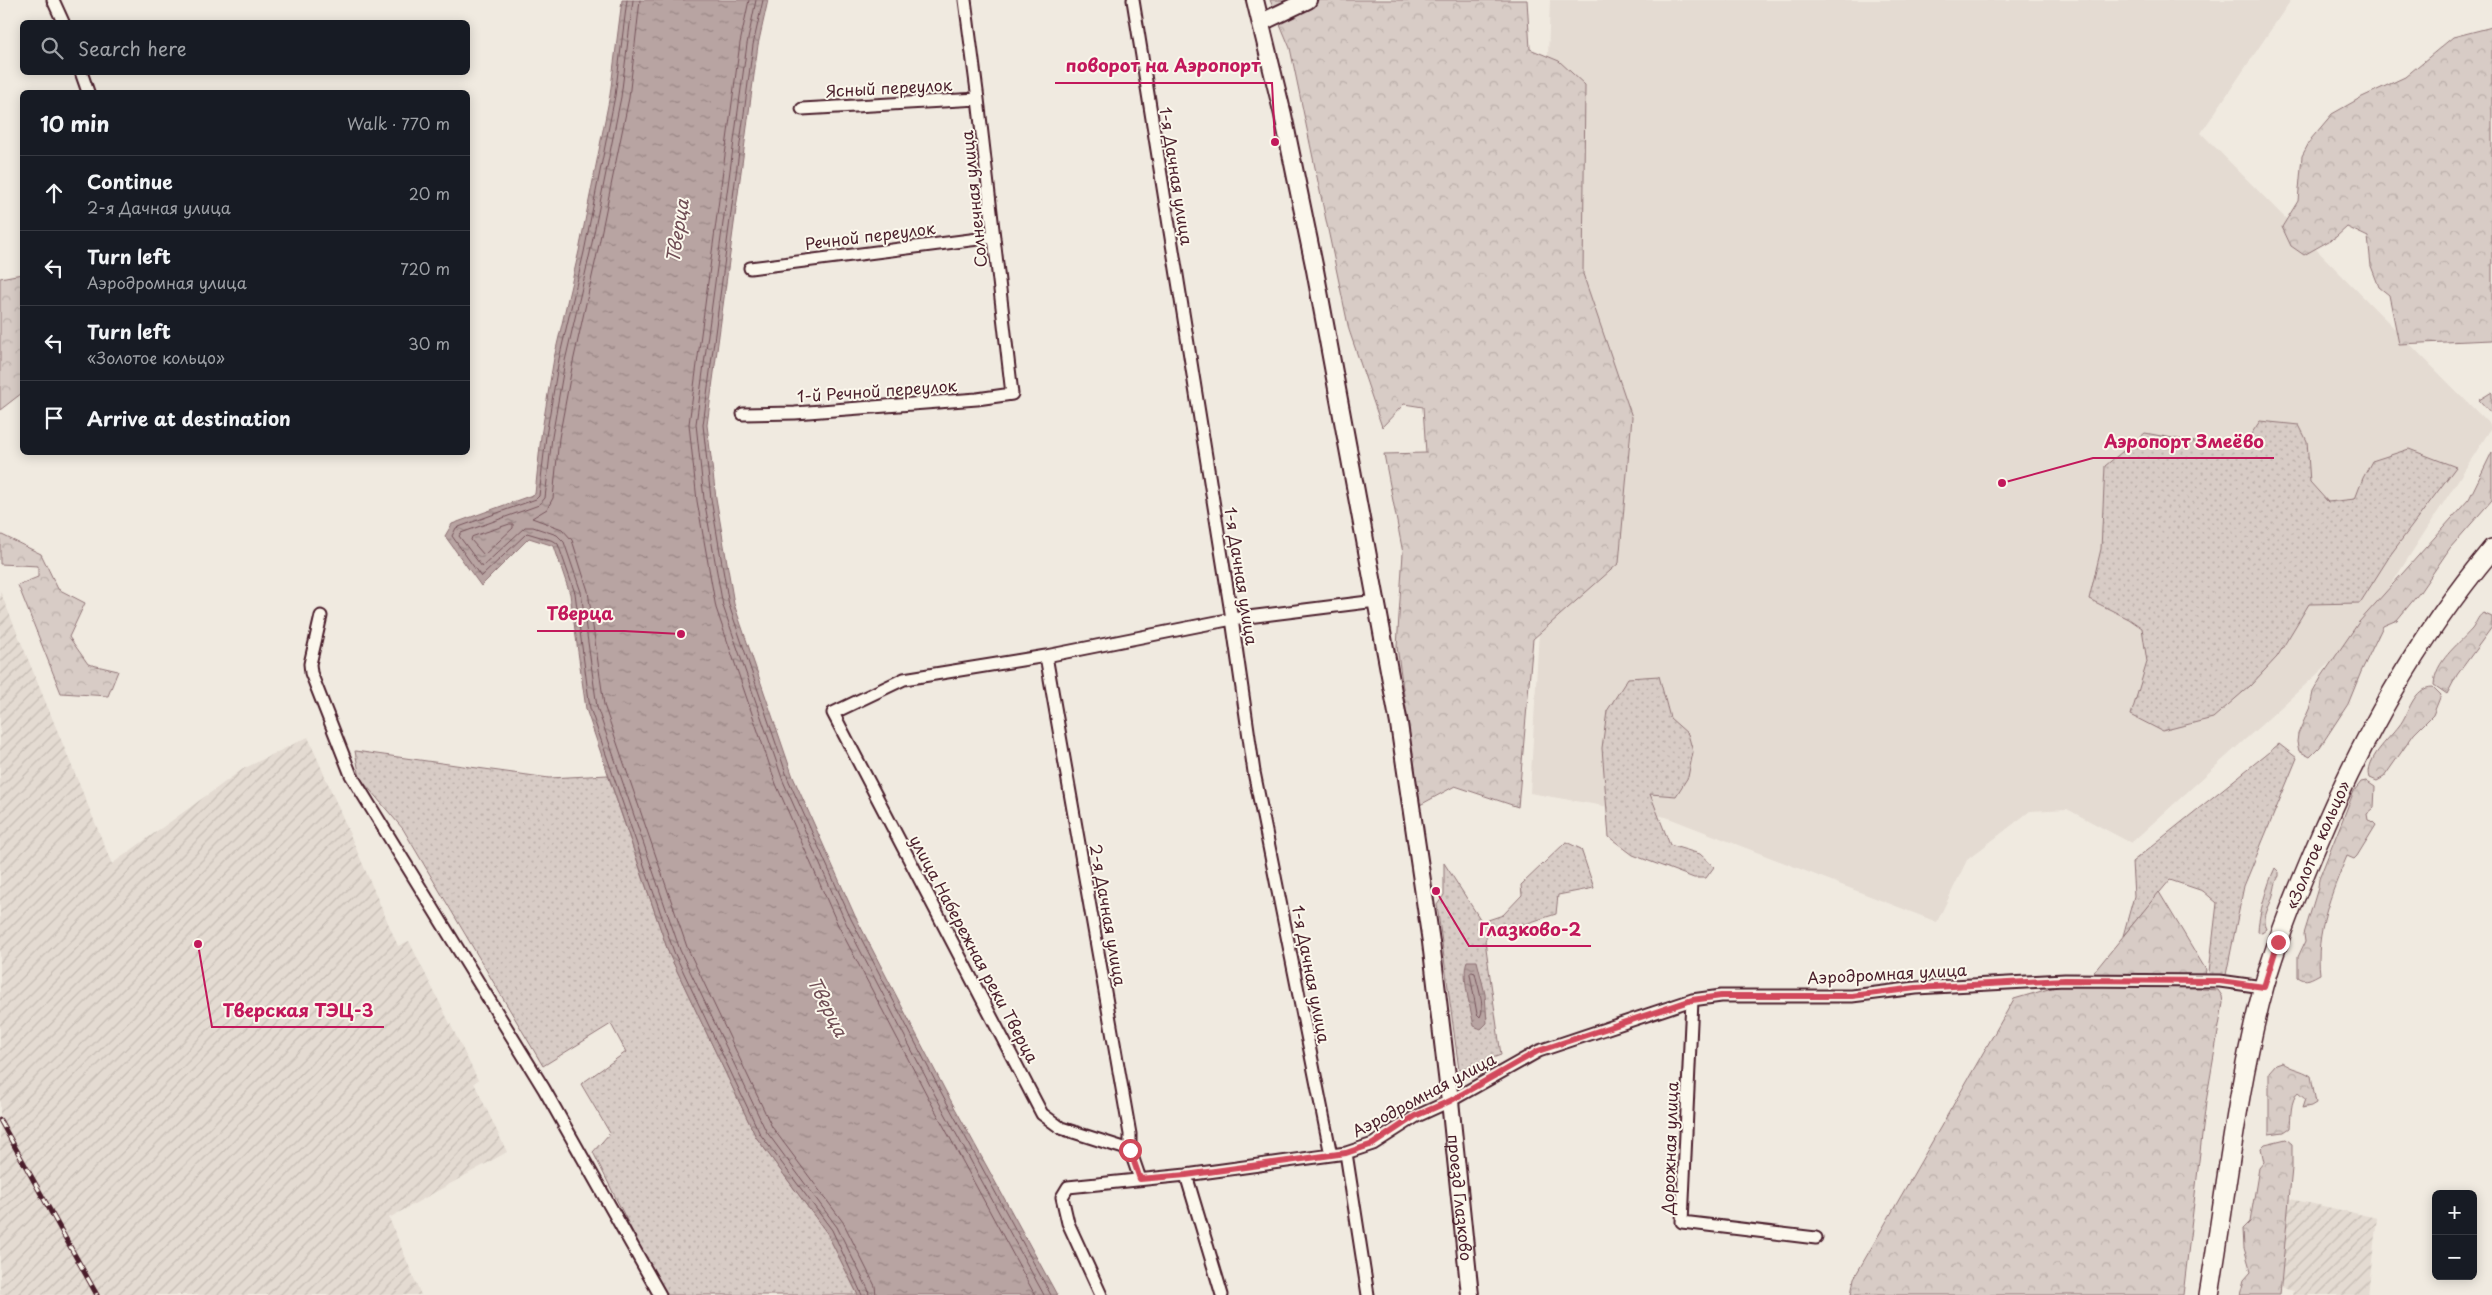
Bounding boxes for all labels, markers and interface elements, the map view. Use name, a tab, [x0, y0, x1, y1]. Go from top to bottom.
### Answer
search box	[20, 20, 470, 75]
icon: search	[38, 34, 66, 62]
text: Search here	[78, 34, 187, 62]
callout: поворот на Аэропорт	[1055, 50, 1272, 83]
text: поворот на Аэропорт	[1066, 51, 1261, 78]
street label: Ясный переулок	[825, 72, 953, 102]
street label: 1-я Дачная улица	[1154, 105, 1200, 247]
text: 10 min	[40, 107, 110, 139]
text: Walk · 770 m	[347, 111, 450, 135]
street label: Солнечная улица	[954, 129, 992, 269]
text: Continue	[87, 167, 173, 195]
icon: ahead	[40, 179, 68, 207]
text: 20 m	[409, 181, 450, 205]
text: 2-я Дачная улица	[87, 195, 231, 219]
water label: Тверца	[658, 196, 695, 265]
street label: Речной переулок	[803, 215, 937, 255]
text: Turn left	[87, 242, 171, 270]
icon: left	[40, 254, 68, 282]
text: 720 m	[400, 256, 450, 280]
text: Аэродромная улица	[87, 270, 247, 294]
text: Turn left	[87, 317, 171, 345]
icon: left	[40, 329, 68, 357]
text: 30 m	[408, 331, 450, 355]
text: «Золотое кольцо»	[87, 345, 225, 369]
street label: 1-й Речной переулок	[796, 372, 958, 408]
icon: arrive	[40, 404, 68, 432]
text: Arrive at destination	[87, 404, 291, 432]
callout: Аэропорт Змеёво	[2093, 425, 2274, 458]
text: Аэропорт Змеёво	[2103, 427, 2264, 454]
street label: 1-я Дачная улица	[1219, 505, 1265, 647]
callout: Тверца	[537, 598, 624, 631]
text: Тверца	[546, 599, 614, 626]
street label: «Золотое кольцо»	[2278, 776, 2355, 913]
street label: улица Набережная реки Тверца	[904, 830, 1045, 1067]
street label: 2-я Дачная улица	[1085, 842, 1133, 988]
street label: 1-я Дачная улица	[1287, 903, 1337, 1045]
callout: Глазково-2	[1469, 913, 1591, 946]
text: Глазково-2	[1479, 915, 1582, 942]
route end	[2267, 931, 2290, 954]
street label: Аэродромная улица	[1807, 957, 1967, 989]
water label: Тверца	[802, 972, 855, 1042]
callout: Тверская ТЭЦ-3	[212, 994, 384, 1027]
text: Тверская ТЭЦ-3	[222, 996, 374, 1023]
street label: Аэродромная улица	[1347, 1046, 1500, 1142]
street label: Дорожная улица	[1655, 1081, 1683, 1216]
street label: проезд Глазково	[1443, 1133, 1479, 1262]
route start	[1119, 1139, 1142, 1162]
map controls	[2432, 1190, 2477, 1280]
button: +	[2432, 1190, 2477, 1235]
button: −	[2432, 1235, 2477, 1280]

